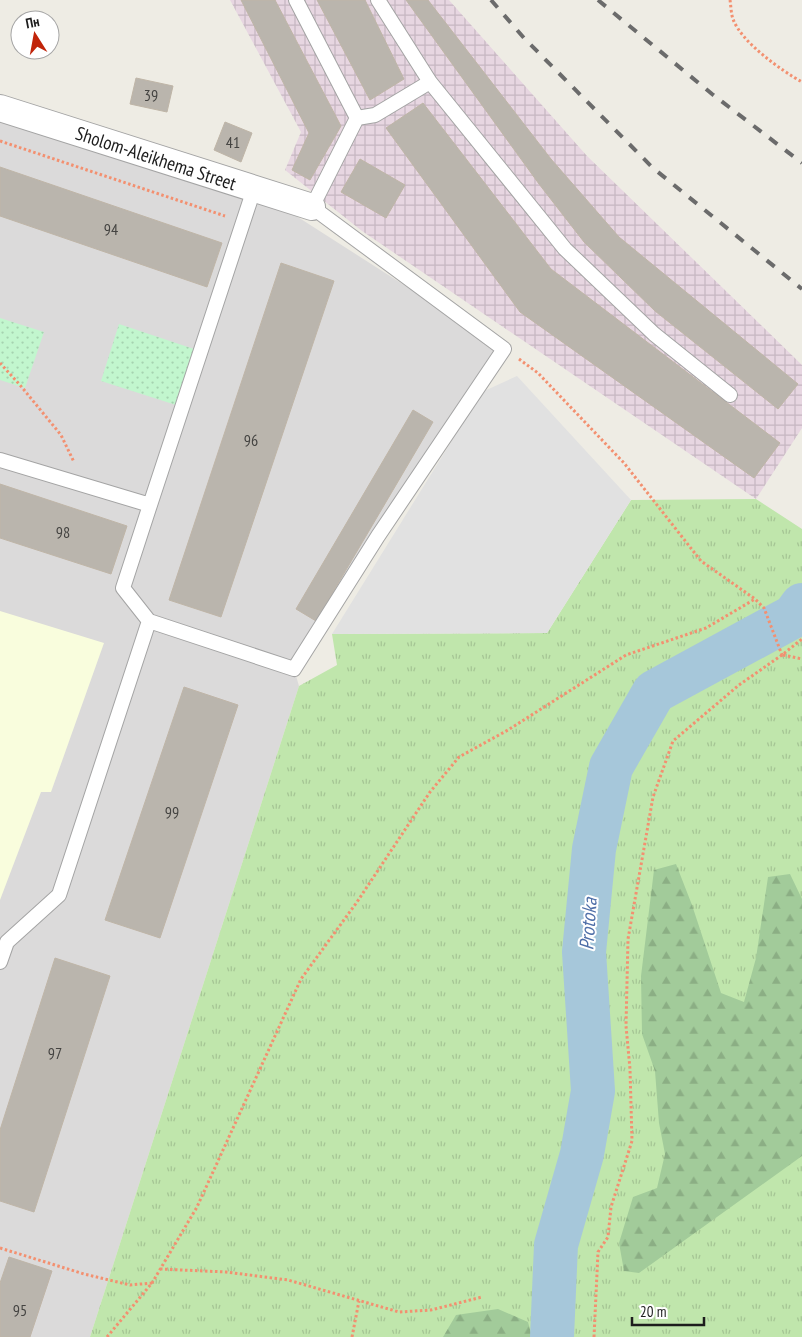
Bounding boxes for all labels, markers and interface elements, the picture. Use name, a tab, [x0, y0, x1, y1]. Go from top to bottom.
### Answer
north arrow	[10, 10, 60, 60]
text: Пн	[24, 12, 41, 32]
house number: 39	[144, 85, 158, 105]
street label: Sholom-Aleikhema Street	[73, 121, 240, 196]
house number: 41	[226, 132, 240, 152]
house number: 94	[104, 219, 118, 239]
house number: 96	[244, 430, 258, 450]
house number: 98	[56, 522, 70, 542]
house number: 99	[165, 802, 179, 822]
water label: Protoka	[573, 896, 603, 951]
house number: 97	[48, 1043, 62, 1063]
scale bar	[632, 1294, 704, 1326]
house number: 95	[13, 1300, 27, 1320]
text: 20 m	[640, 1302, 666, 1321]

